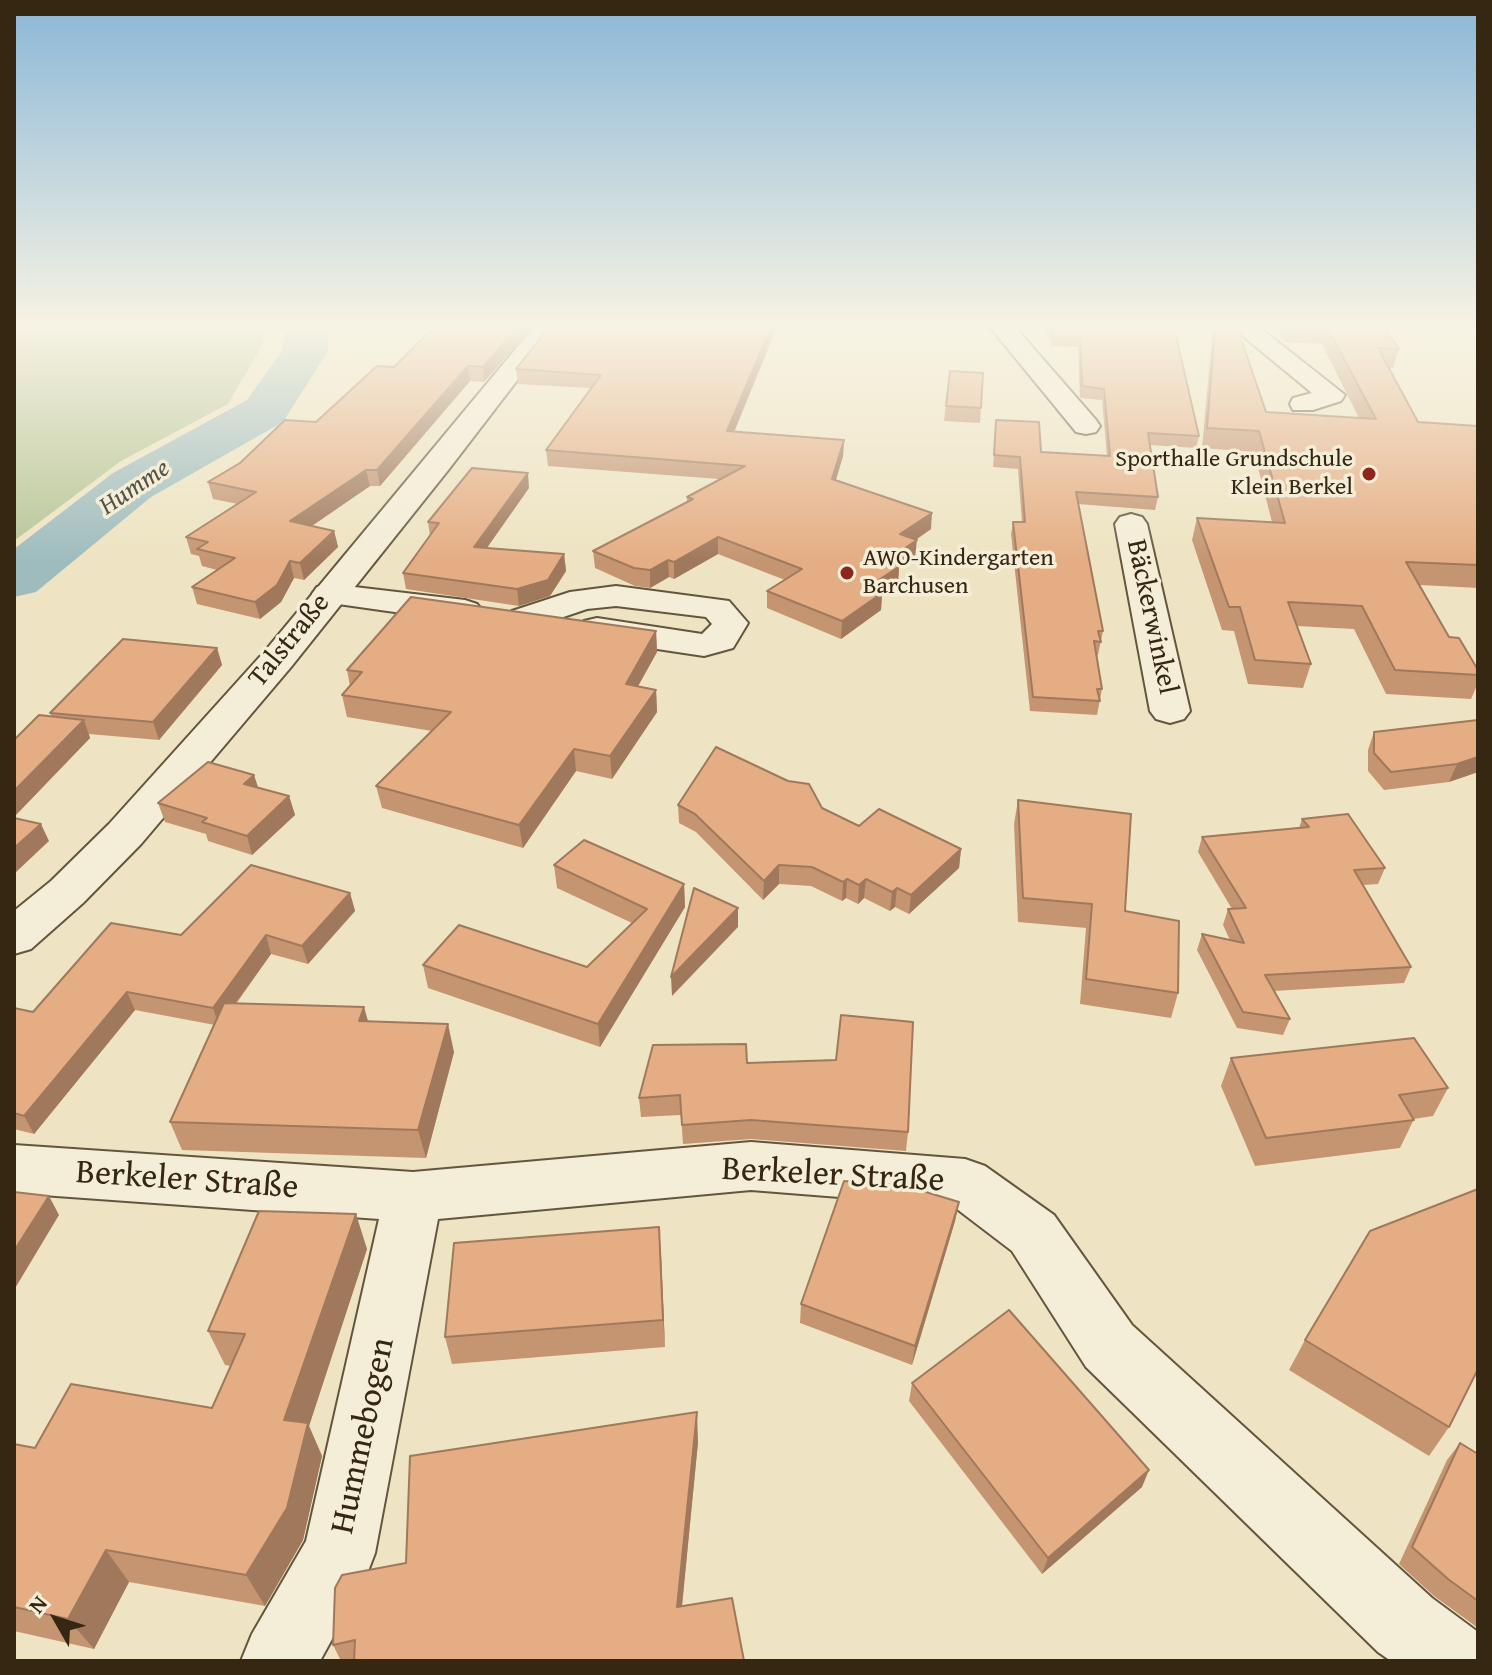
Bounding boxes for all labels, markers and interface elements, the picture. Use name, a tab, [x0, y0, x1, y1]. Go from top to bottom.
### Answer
place label: Sporthalle Grundschule Klein Berkel	[1115, 446, 1353, 502]
water label: Humme	[94, 453, 176, 523]
marker: Sporthalle Grundschule Klein Berkel	[1360, 465, 1378, 483]
street label: Bäckerwinkel	[1118, 536, 1184, 698]
place label: AWO-Kindergarten Barchusen	[863, 545, 1054, 601]
marker: AWO-Kindergarten Barchusen	[838, 564, 856, 582]
street label: Talstraße	[242, 587, 338, 695]
street label: Berkeler Straße	[721, 1150, 945, 1202]
street label: Berkeler Straße	[74, 1153, 300, 1209]
street label: Hummebogen	[323, 1334, 405, 1538]
north arrow	[16, 1579, 96, 1659]
text: N	[20, 1588, 54, 1620]

